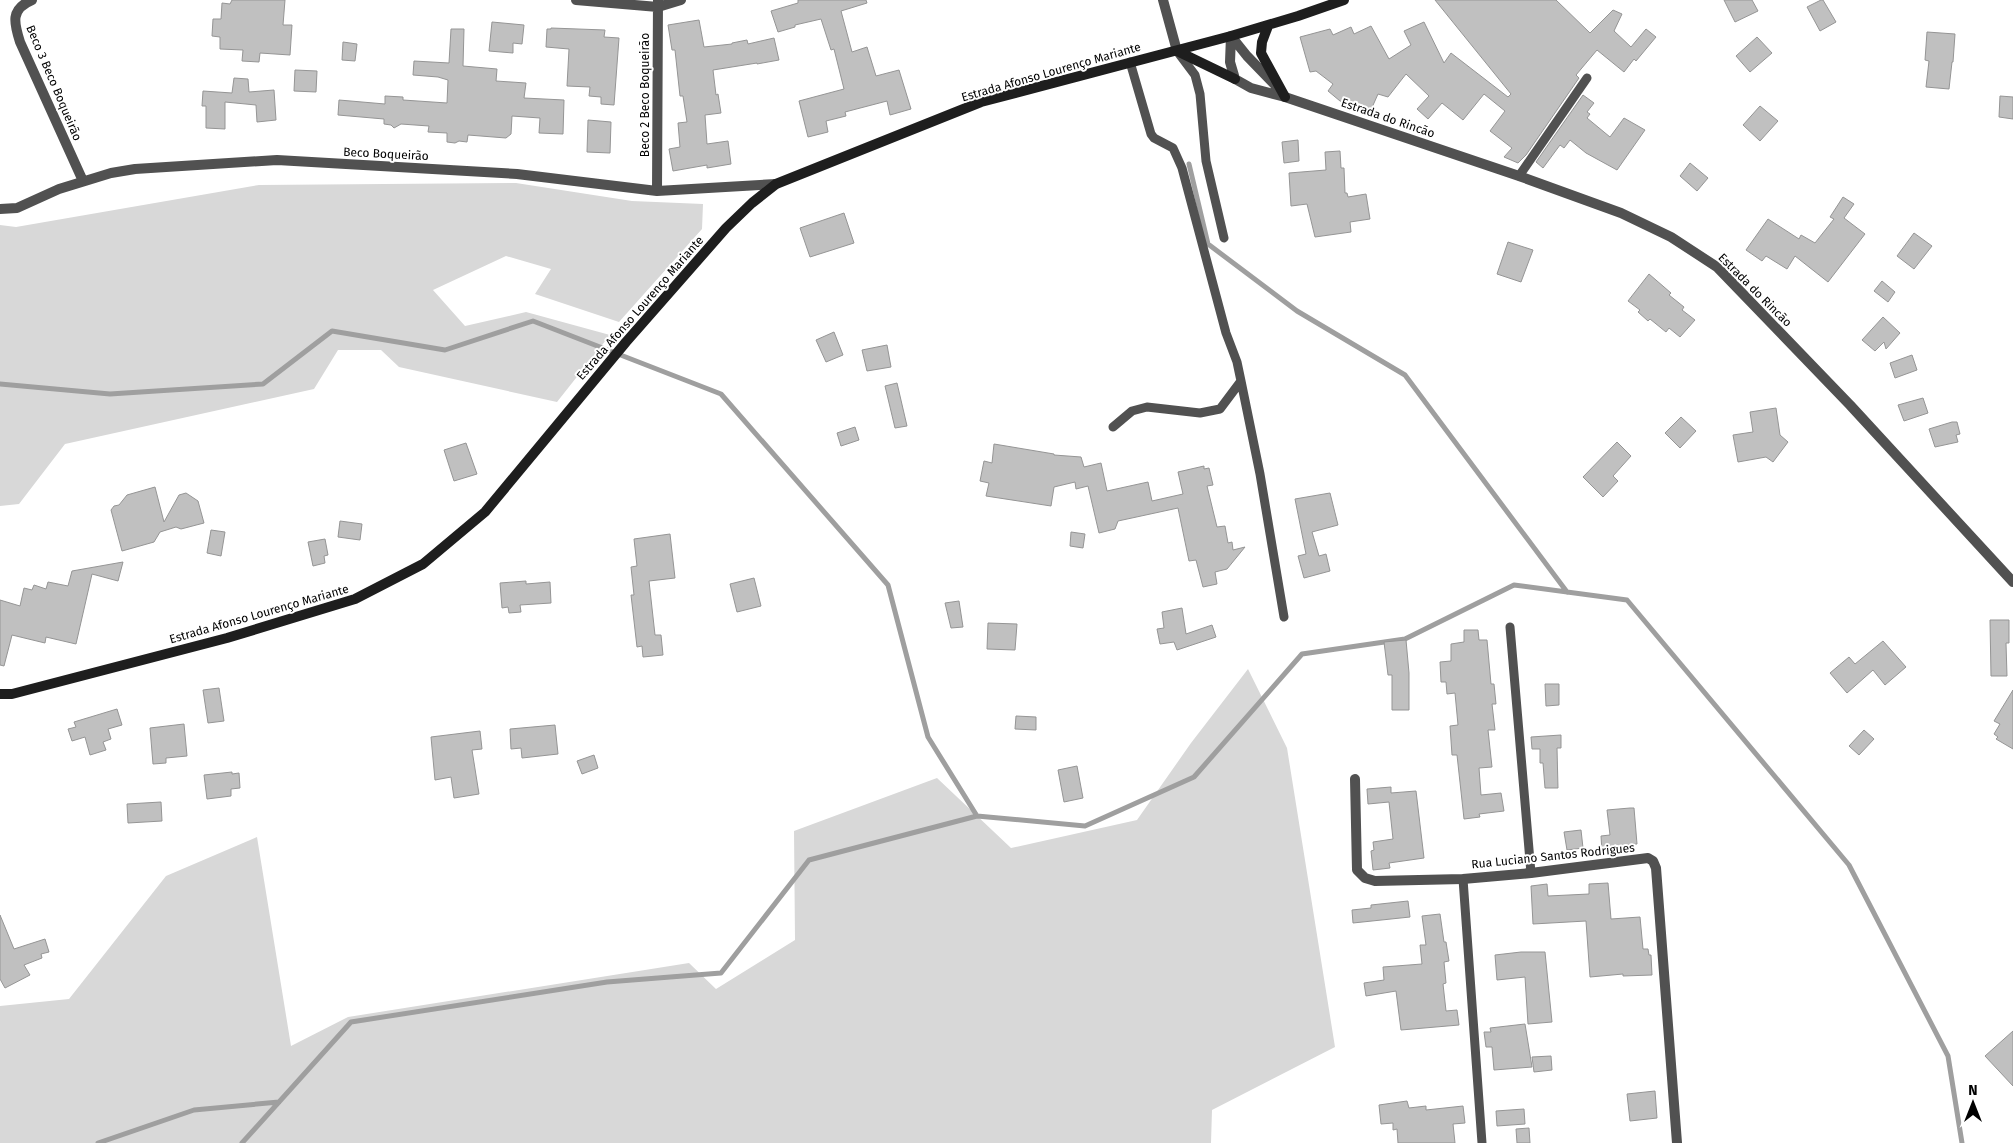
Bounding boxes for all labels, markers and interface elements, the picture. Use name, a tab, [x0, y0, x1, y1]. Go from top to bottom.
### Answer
street label: Beco 3 Beco Boqueirão	[23, 23, 85, 143]
street label: Beco 2 Beco Boqueirão	[638, 33, 652, 157]
street label: Estrada Afonso Lourenço Mariante	[960, 40, 1142, 104]
street label: Estrada do Rincão	[1339, 95, 1437, 141]
street label: Beco Boqueirão	[343, 145, 429, 163]
street label: Estrada Afonso Lourenço Mariante	[574, 233, 706, 383]
street label: Estrada do Rincão	[1715, 250, 1795, 330]
street label: Estrada Afonso Lourenço Mariante	[168, 582, 350, 646]
street label: Rua Luciano Santos Rodrigues	[1471, 840, 1636, 872]
north arrow	[1948, 1078, 1998, 1128]
text: N	[1968, 1082, 1978, 1099]

